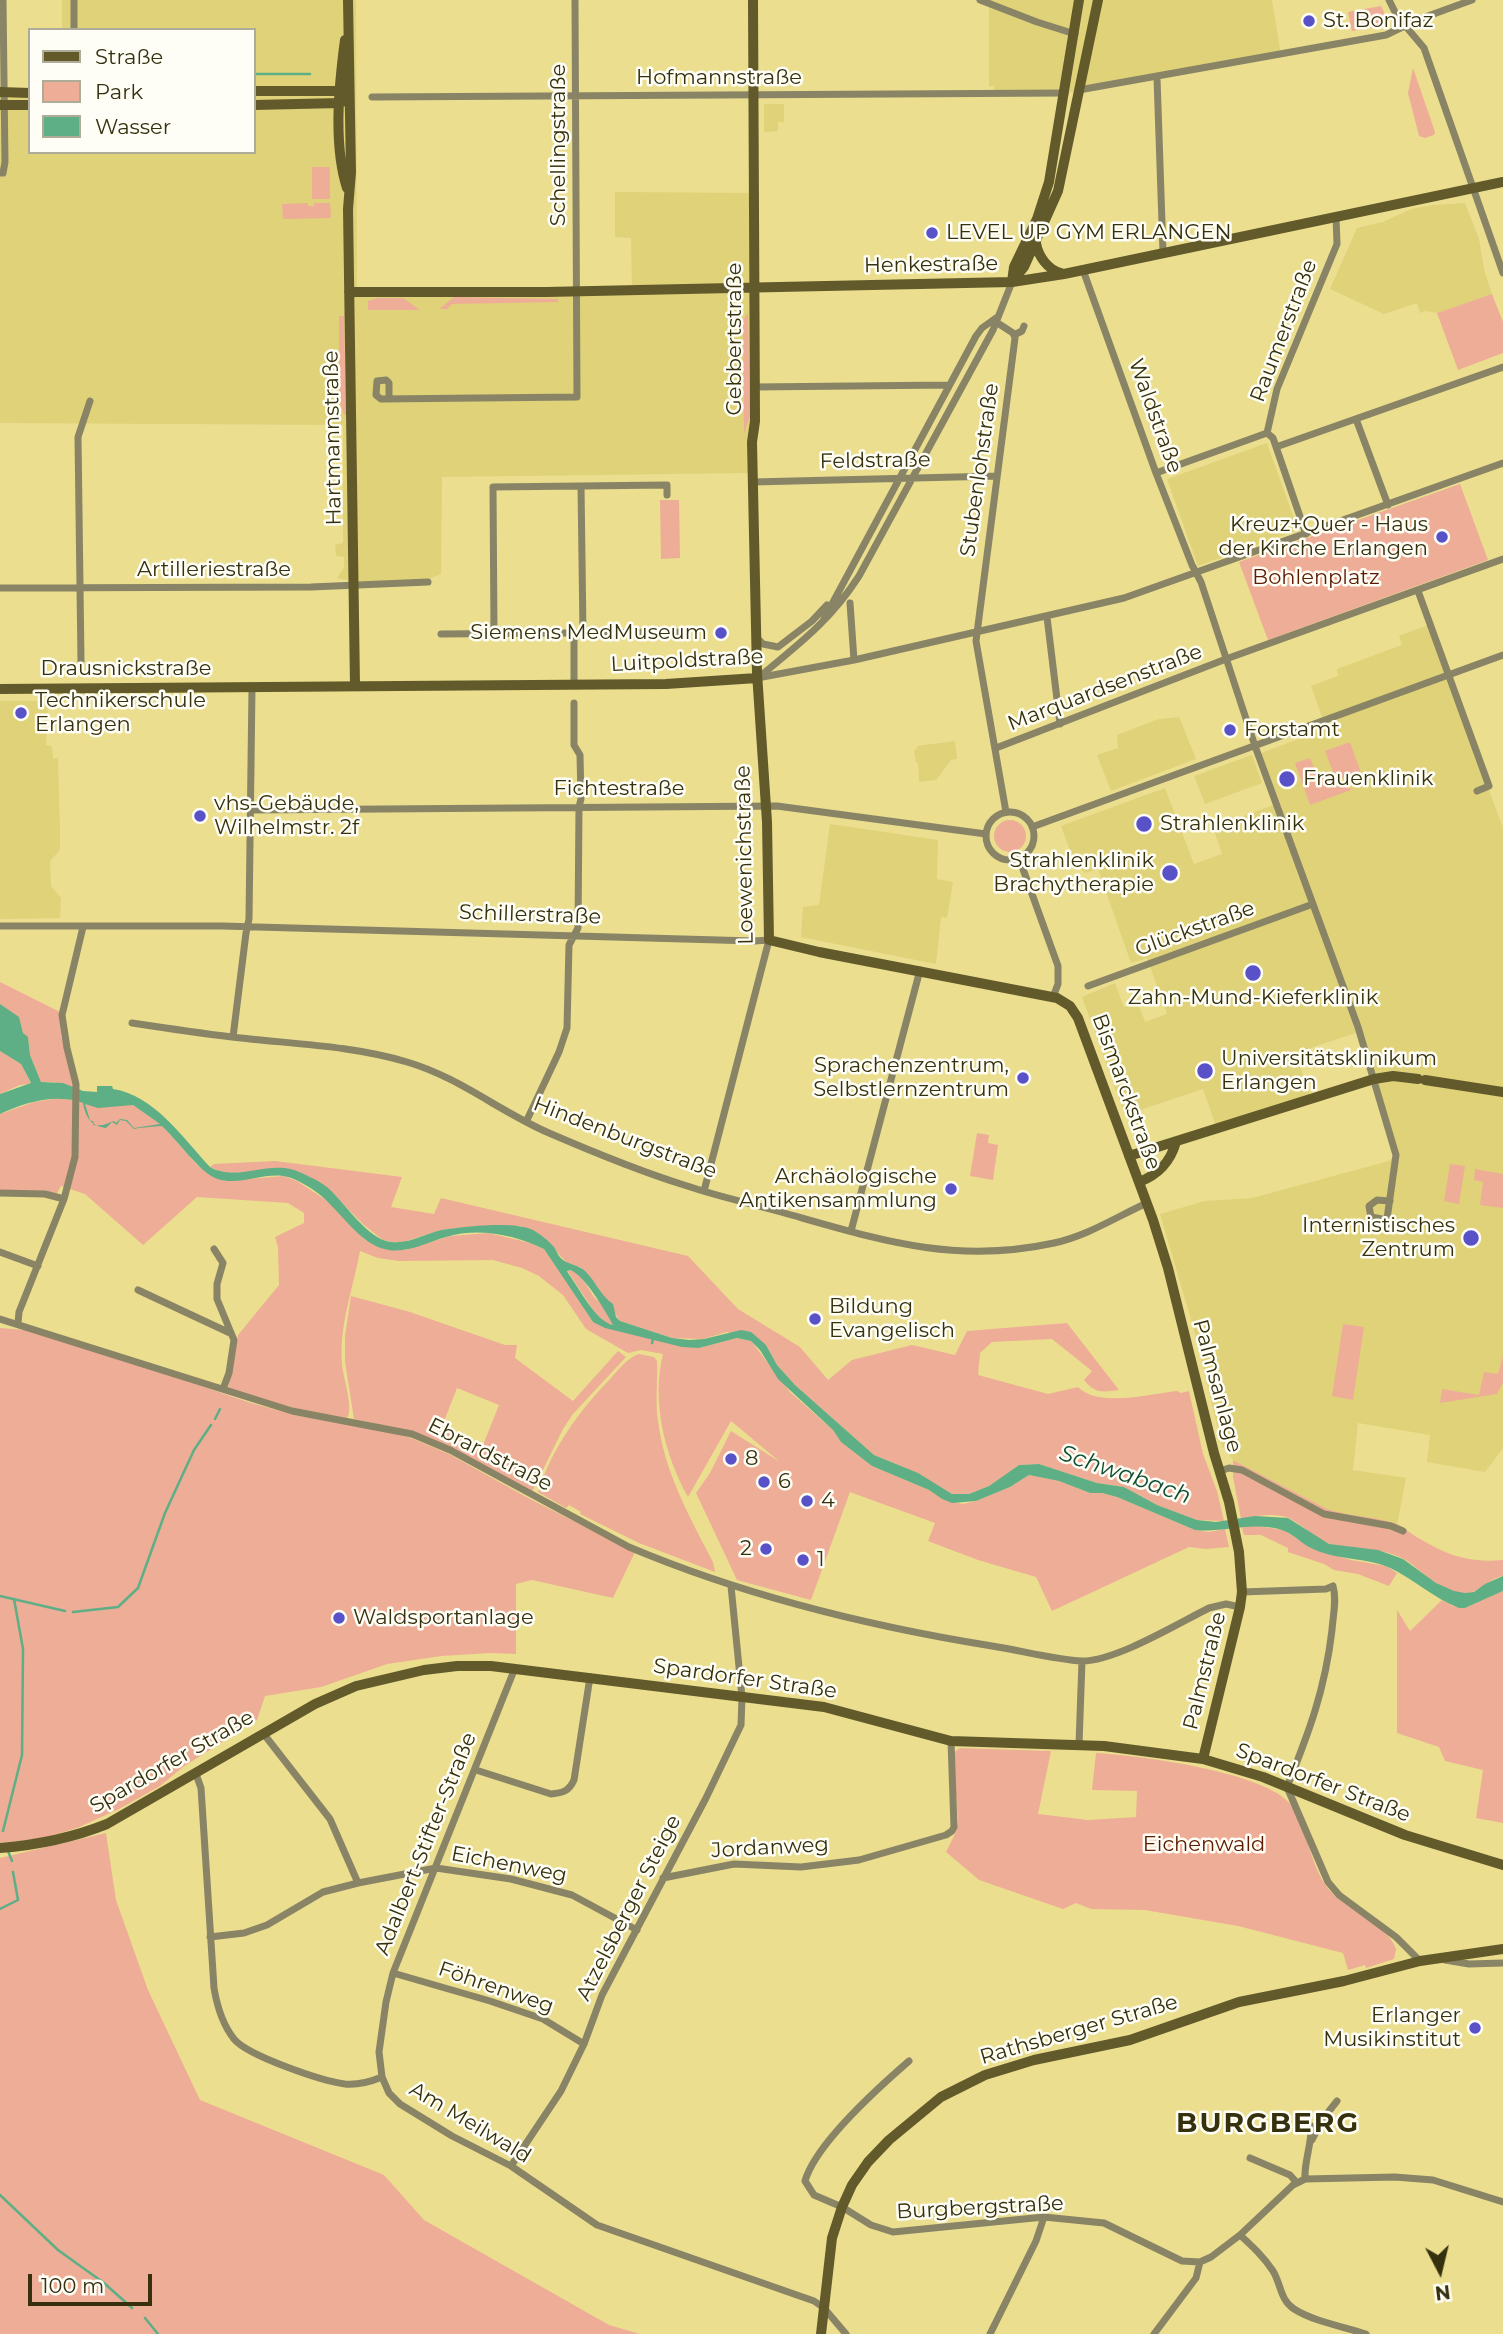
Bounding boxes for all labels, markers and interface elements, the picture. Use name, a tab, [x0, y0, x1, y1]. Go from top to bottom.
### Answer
place label: St. Bonifaz	[1323, 8, 1433, 34]
marker: St. Bonifaz	[1301, 13, 1317, 29]
legend	[28, 28, 256, 154]
text: Straße	[95, 44, 163, 69]
street label: Schellingstraße	[546, 64, 572, 226]
street label: Hofmannstraße	[636, 65, 802, 91]
text: Park	[95, 79, 143, 104]
text: Wasser	[95, 114, 171, 139]
place label: LEVEL UP GYM ERLANGEN	[946, 220, 1232, 246]
marker: LEVEL UP GYM ERLANGEN	[924, 225, 940, 241]
street label: Henkestraße	[864, 251, 998, 279]
street label: Raumerstraße	[1245, 256, 1323, 406]
street label: Gebbertstraße	[722, 263, 748, 415]
street label: Hartmannstraße	[319, 350, 347, 526]
street label: Waldstraße	[1123, 355, 1187, 477]
street label: Stubenlohstraße	[955, 382, 1005, 558]
street label: Feldstraße	[819, 447, 931, 475]
place label: Kreuz+Quer - Haus der Kirche Erlangen	[1219, 512, 1428, 562]
marker: Kreuz+Quer - Haus der Kirche Erlangen	[1434, 529, 1450, 545]
street label: Artilleriestraße	[137, 557, 291, 583]
park label: Bohlenplatz	[1252, 565, 1380, 591]
place label: Siemens MedMuseum	[470, 620, 707, 646]
marker: Siemens MedMuseum	[713, 625, 729, 641]
street label: Marquardsenstraße	[1004, 639, 1206, 737]
street label: Luitpoldstraße	[610, 644, 764, 678]
street label: Drausnickstraße	[41, 656, 211, 682]
place label: Technikerschule Erlangen	[35, 688, 206, 738]
marker: Technikerschule Erlangen	[13, 705, 29, 721]
place label: Forstamt	[1244, 717, 1340, 743]
marker: Forstamt	[1222, 722, 1238, 738]
street label: Loewenichstraße	[731, 765, 759, 945]
place label: Frauenklinik	[1303, 766, 1433, 792]
marker: Frauenklinik	[1277, 769, 1297, 789]
street label: Fichtestraße	[553, 776, 685, 802]
place label: vhs-Gebäude, Wilhelmstr. 2f	[214, 791, 359, 841]
marker: vhs-Gebäude, Wilhelmstr. 2f	[192, 808, 208, 824]
place label: Strahlenklinik	[1160, 811, 1304, 837]
marker: Strahlenklinik	[1134, 814, 1154, 834]
place label: Strahlenklinik Brachytherapie	[993, 848, 1154, 898]
marker: Strahlenklinik Brachytherapie	[1160, 863, 1180, 883]
street label: Glückstraße	[1132, 896, 1258, 962]
street label: Schillerstraße	[458, 900, 602, 930]
marker: Zahn-Mund-Kieferklinik	[1243, 963, 1263, 983]
place label: Zahn-Mund-Kieferklinik	[1128, 985, 1378, 1011]
street label: Bismarckstraße	[1086, 1011, 1166, 1173]
place label: Universitätsklinikum Erlangen	[1221, 1046, 1437, 1096]
place label: Sprachenzentrum, Selbstlernzentrum	[813, 1053, 1009, 1103]
marker: Universitätsklinikum Erlangen	[1195, 1061, 1215, 1081]
marker: Sprachenzentrum, Selbstlernzentrum	[1015, 1070, 1031, 1086]
street label: Hindenburgstraße	[530, 1091, 720, 1185]
place label: Archäologische Antikensammlung	[739, 1164, 937, 1214]
marker: Archäologische Antikensammlung	[943, 1181, 959, 1197]
place label: Internistisches Zentrum	[1302, 1213, 1455, 1263]
marker: Internistisches Zentrum	[1461, 1228, 1481, 1248]
place label: Bildung Evangelisch	[829, 1294, 955, 1344]
marker: Bildung Evangelisch	[807, 1311, 823, 1327]
street label: Palmsanlage	[1187, 1317, 1247, 1455]
street label: Ebrardstraße	[424, 1413, 556, 1497]
water label: Schwabach	[1056, 1440, 1194, 1510]
place label: 8	[745, 1446, 758, 1472]
marker: 8	[723, 1451, 739, 1467]
place label: 6	[778, 1469, 791, 1495]
marker: 6	[756, 1474, 772, 1490]
place label: 4	[821, 1488, 835, 1514]
marker: 4	[799, 1493, 815, 1509]
place label: 2	[740, 1536, 752, 1562]
marker: 2	[758, 1541, 774, 1557]
place label: 1	[817, 1547, 825, 1573]
marker: 1	[795, 1552, 811, 1568]
place label: Waldsportanlage	[353, 1605, 534, 1631]
street label: Palmstraße	[1178, 1609, 1232, 1733]
marker: Waldsportanlage	[331, 1610, 347, 1626]
street label: Spardorfer Straße	[652, 1654, 838, 1704]
street label: Spardorfer Straße	[86, 1705, 258, 1819]
street label: Adalbert-Stifter-Straße	[370, 1729, 482, 1959]
street label: Spardorfer Straße	[1232, 1738, 1414, 1828]
street label: Atzelsberger Steige	[571, 1811, 687, 2005]
street label: Jordanweg	[711, 1832, 829, 1864]
park label: Eichenwald	[1143, 1832, 1265, 1858]
street label: Eichenweg	[449, 1841, 569, 1889]
street label: Föhrenweg	[435, 1957, 557, 2019]
street label: Rathsberger Straße	[977, 1990, 1181, 2070]
place label: Erlanger Musikinstitut	[1323, 2003, 1461, 2053]
marker: Erlanger Musikinstitut	[1467, 2020, 1483, 2036]
street label: Am Meilwald	[405, 2077, 535, 2169]
district label: BURGBERG	[1177, 2107, 1359, 2141]
street label: Burgbergstraße	[896, 2191, 1064, 2225]
north arrow	[1405, 2236, 1475, 2306]
scale bar	[32, 2260, 156, 2304]
text: 100 m	[41, 2273, 104, 2298]
text: N	[1434, 2280, 1452, 2305]

